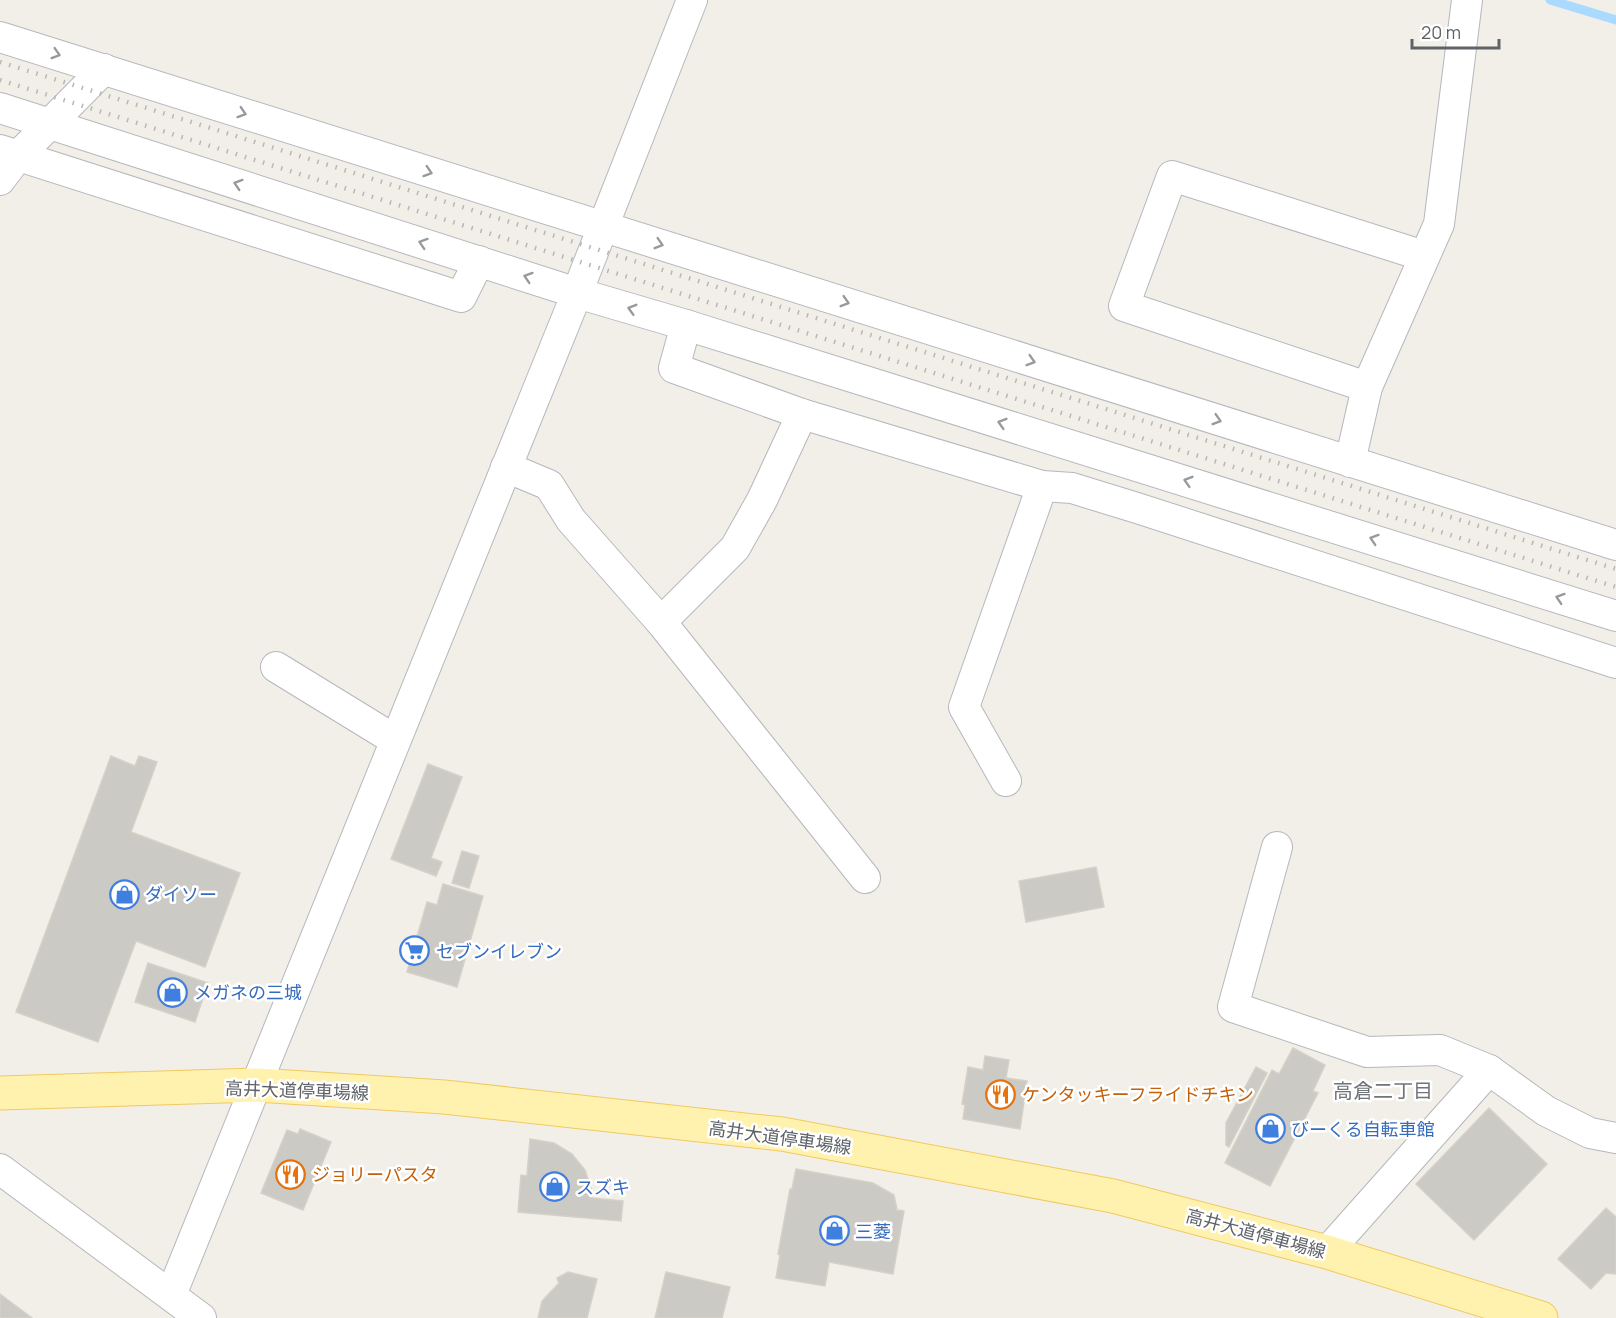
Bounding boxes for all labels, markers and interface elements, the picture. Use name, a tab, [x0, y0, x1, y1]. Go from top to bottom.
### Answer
scale bar	[1412, 12, 1499, 50]
text: 20 m	[1421, 20, 1461, 44]
one-way arrow	[50, 47, 61, 59]
one-way arrow	[236, 106, 247, 118]
one-way arrow	[422, 165, 433, 178]
one-way arrow	[233, 178, 244, 191]
one-way arrow	[653, 237, 664, 249]
one-way arrow	[418, 238, 429, 250]
one-way arrow	[523, 272, 534, 284]
one-way arrow	[839, 295, 850, 308]
one-way arrow	[627, 304, 638, 316]
one-way arrow	[1025, 354, 1036, 366]
one-way arrow	[1211, 413, 1222, 425]
one-way arrow	[997, 418, 1008, 430]
one-way arrow	[1183, 476, 1194, 488]
one-way arrow	[1369, 534, 1380, 547]
one-way arrow	[1555, 593, 1566, 605]
shop icon: ダイソー	[108, 878, 140, 910]
place label: ダイソー	[145, 882, 217, 906]
supermarket icon: セブンイレブン	[399, 935, 431, 967]
place label: セブンイレブン	[436, 939, 562, 963]
shop icon: メガネの三城	[157, 976, 189, 1008]
place label: メガネの三城	[194, 980, 302, 1004]
street label: 高井大道停車場線	[225, 1075, 369, 1105]
district label: 高倉二丁目	[1333, 1077, 1433, 1104]
restaurant icon: ケンタッキーフライドチキン	[985, 1078, 1017, 1110]
place label: ケンタッキーフライドチキン	[1022, 1082, 1254, 1106]
shop icon: びーくる自転車館	[1254, 1113, 1286, 1145]
street label: 高井大道停車場線	[707, 1115, 853, 1159]
place label: びーくる自転車館	[1291, 1117, 1435, 1141]
restaurant icon: ジョリーパスタ	[275, 1158, 307, 1190]
place label: ジョリーパスタ	[312, 1162, 438, 1186]
shop icon: スズキ	[539, 1171, 571, 1203]
place label: スズキ	[576, 1175, 630, 1199]
street label: 高井大道停車場線	[1183, 1203, 1329, 1263]
shop icon: 三菱	[818, 1215, 850, 1247]
place label: 三菱	[855, 1219, 891, 1243]

